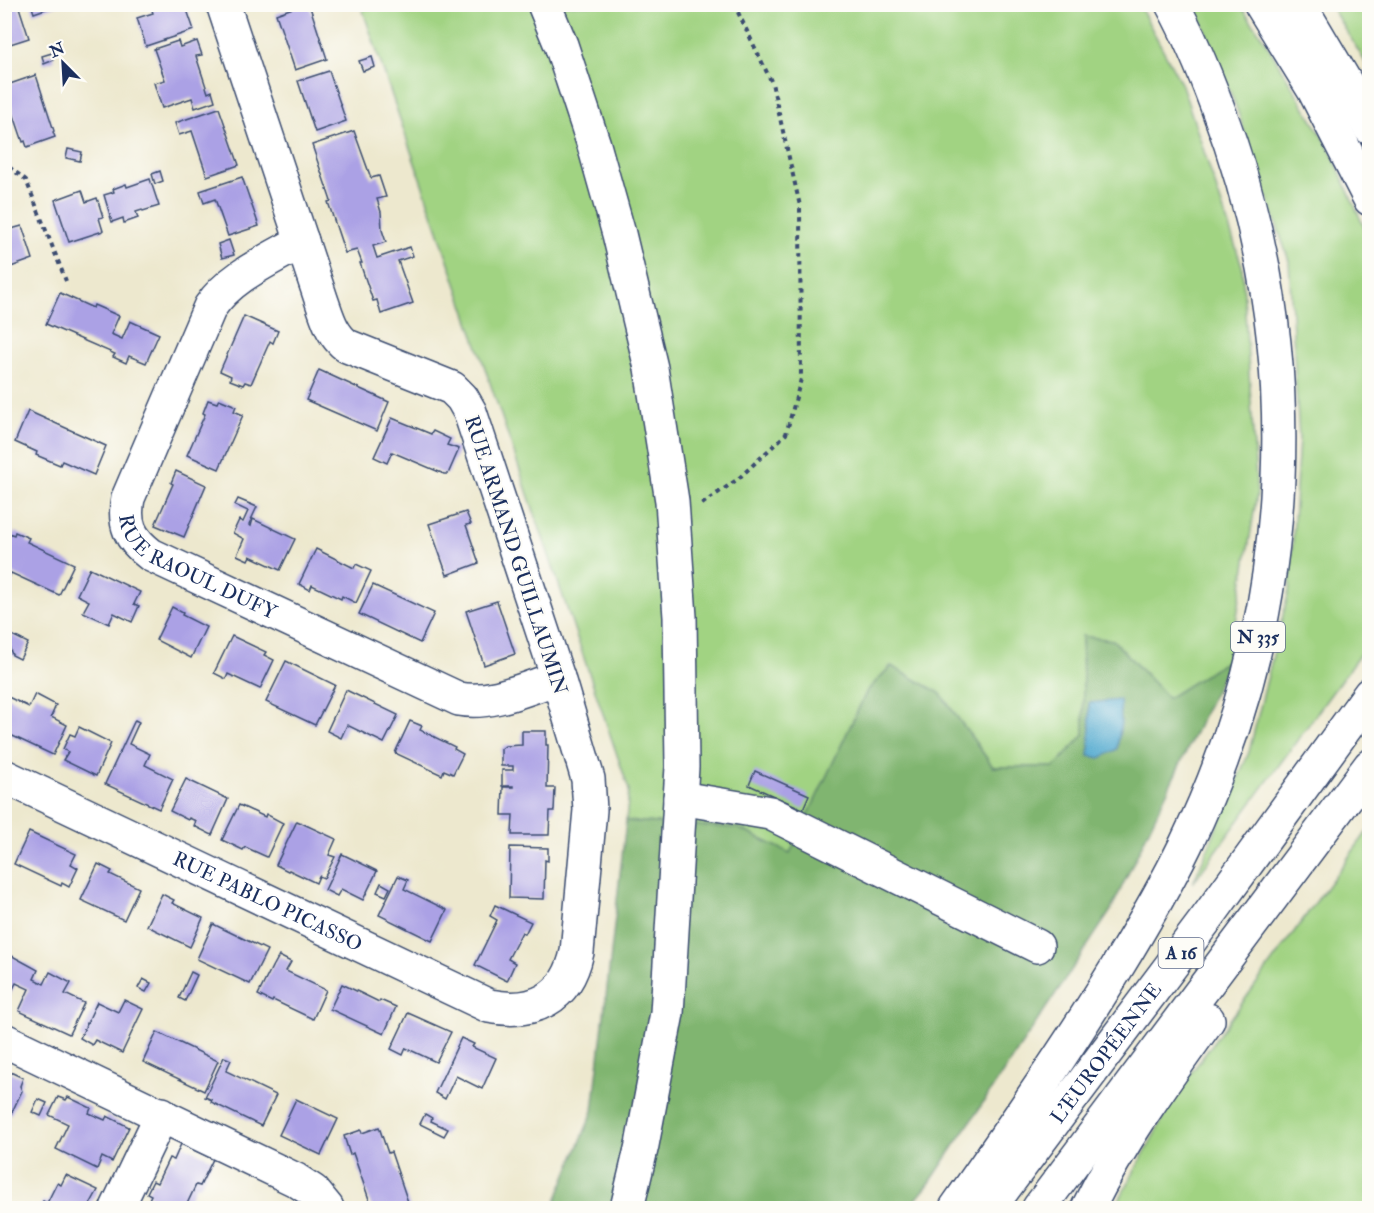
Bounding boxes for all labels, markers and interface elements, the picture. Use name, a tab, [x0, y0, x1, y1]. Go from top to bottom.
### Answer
north arrow	[33, 33, 93, 93]
text: N	[46, 38, 69, 63]
street label: RUE ARMAND GUILLAUMIN	[459, 412, 573, 698]
street label: RUE RAOUL DUFY	[114, 512, 282, 625]
road number: N 335	[1231, 622, 1285, 652]
street label: RUE PABLO PICASSO	[169, 846, 367, 957]
road number: A 16	[1158, 938, 1204, 968]
street label: L'EUROPÉENNE	[1045, 978, 1167, 1128]

